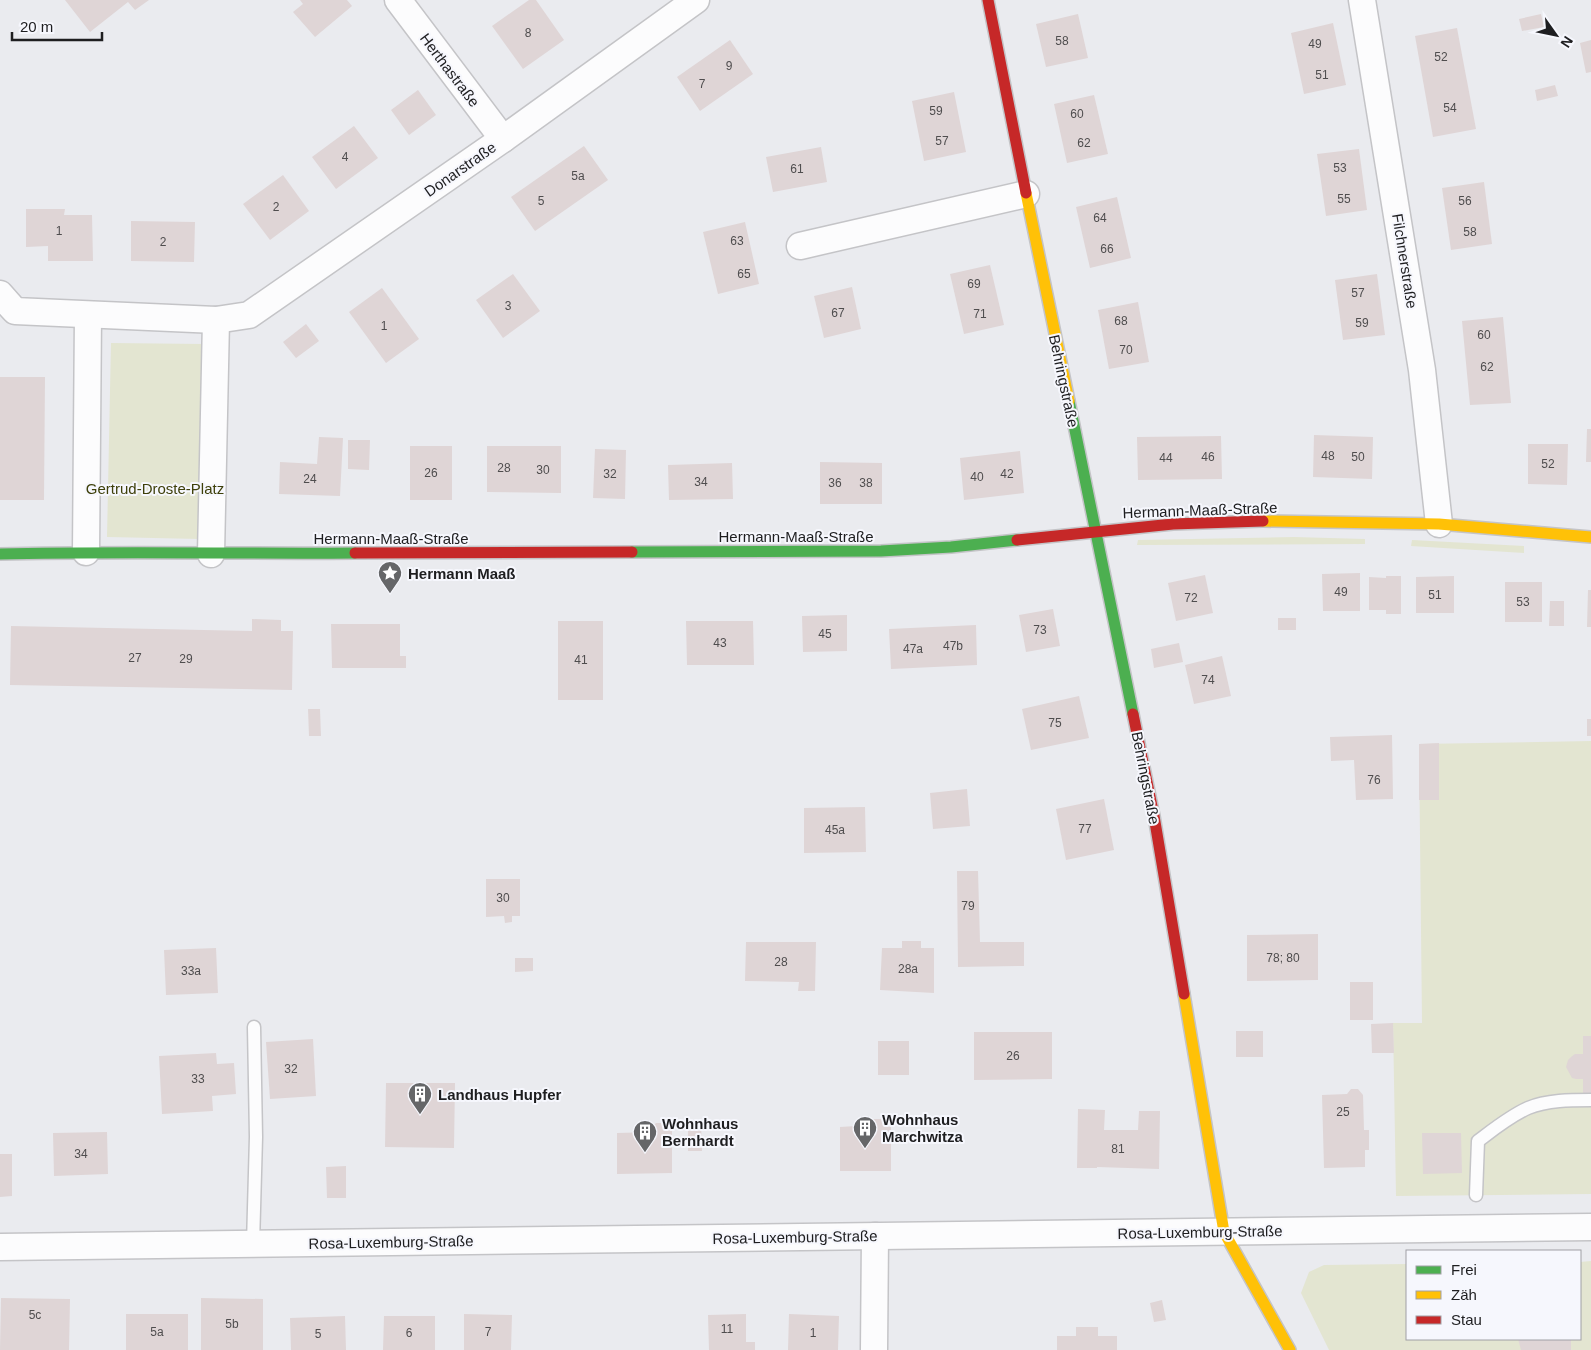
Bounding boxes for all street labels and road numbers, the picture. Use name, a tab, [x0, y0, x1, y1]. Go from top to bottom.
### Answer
street label: Herthastraße	[417, 30, 483, 110]
street label: Donarstraße	[421, 138, 499, 200]
street label: Filchnerstraße	[1389, 212, 1421, 310]
street label: Behringstraße	[1046, 333, 1082, 429]
street label: Hermann-Maaß-Straße	[1122, 499, 1278, 521]
street label: Hermann-Maaß-Straße	[718, 528, 874, 545]
street label: Hermann-Maaß-Straße	[313, 530, 469, 547]
street label: Behringstraße	[1129, 730, 1163, 826]
street label: Rosa-Luxemburg-Straße	[1117, 1222, 1283, 1242]
street label: Rosa-Luxemburg-Straße	[712, 1227, 878, 1247]
street label: Rosa-Luxemburg-Straße	[308, 1232, 474, 1252]

